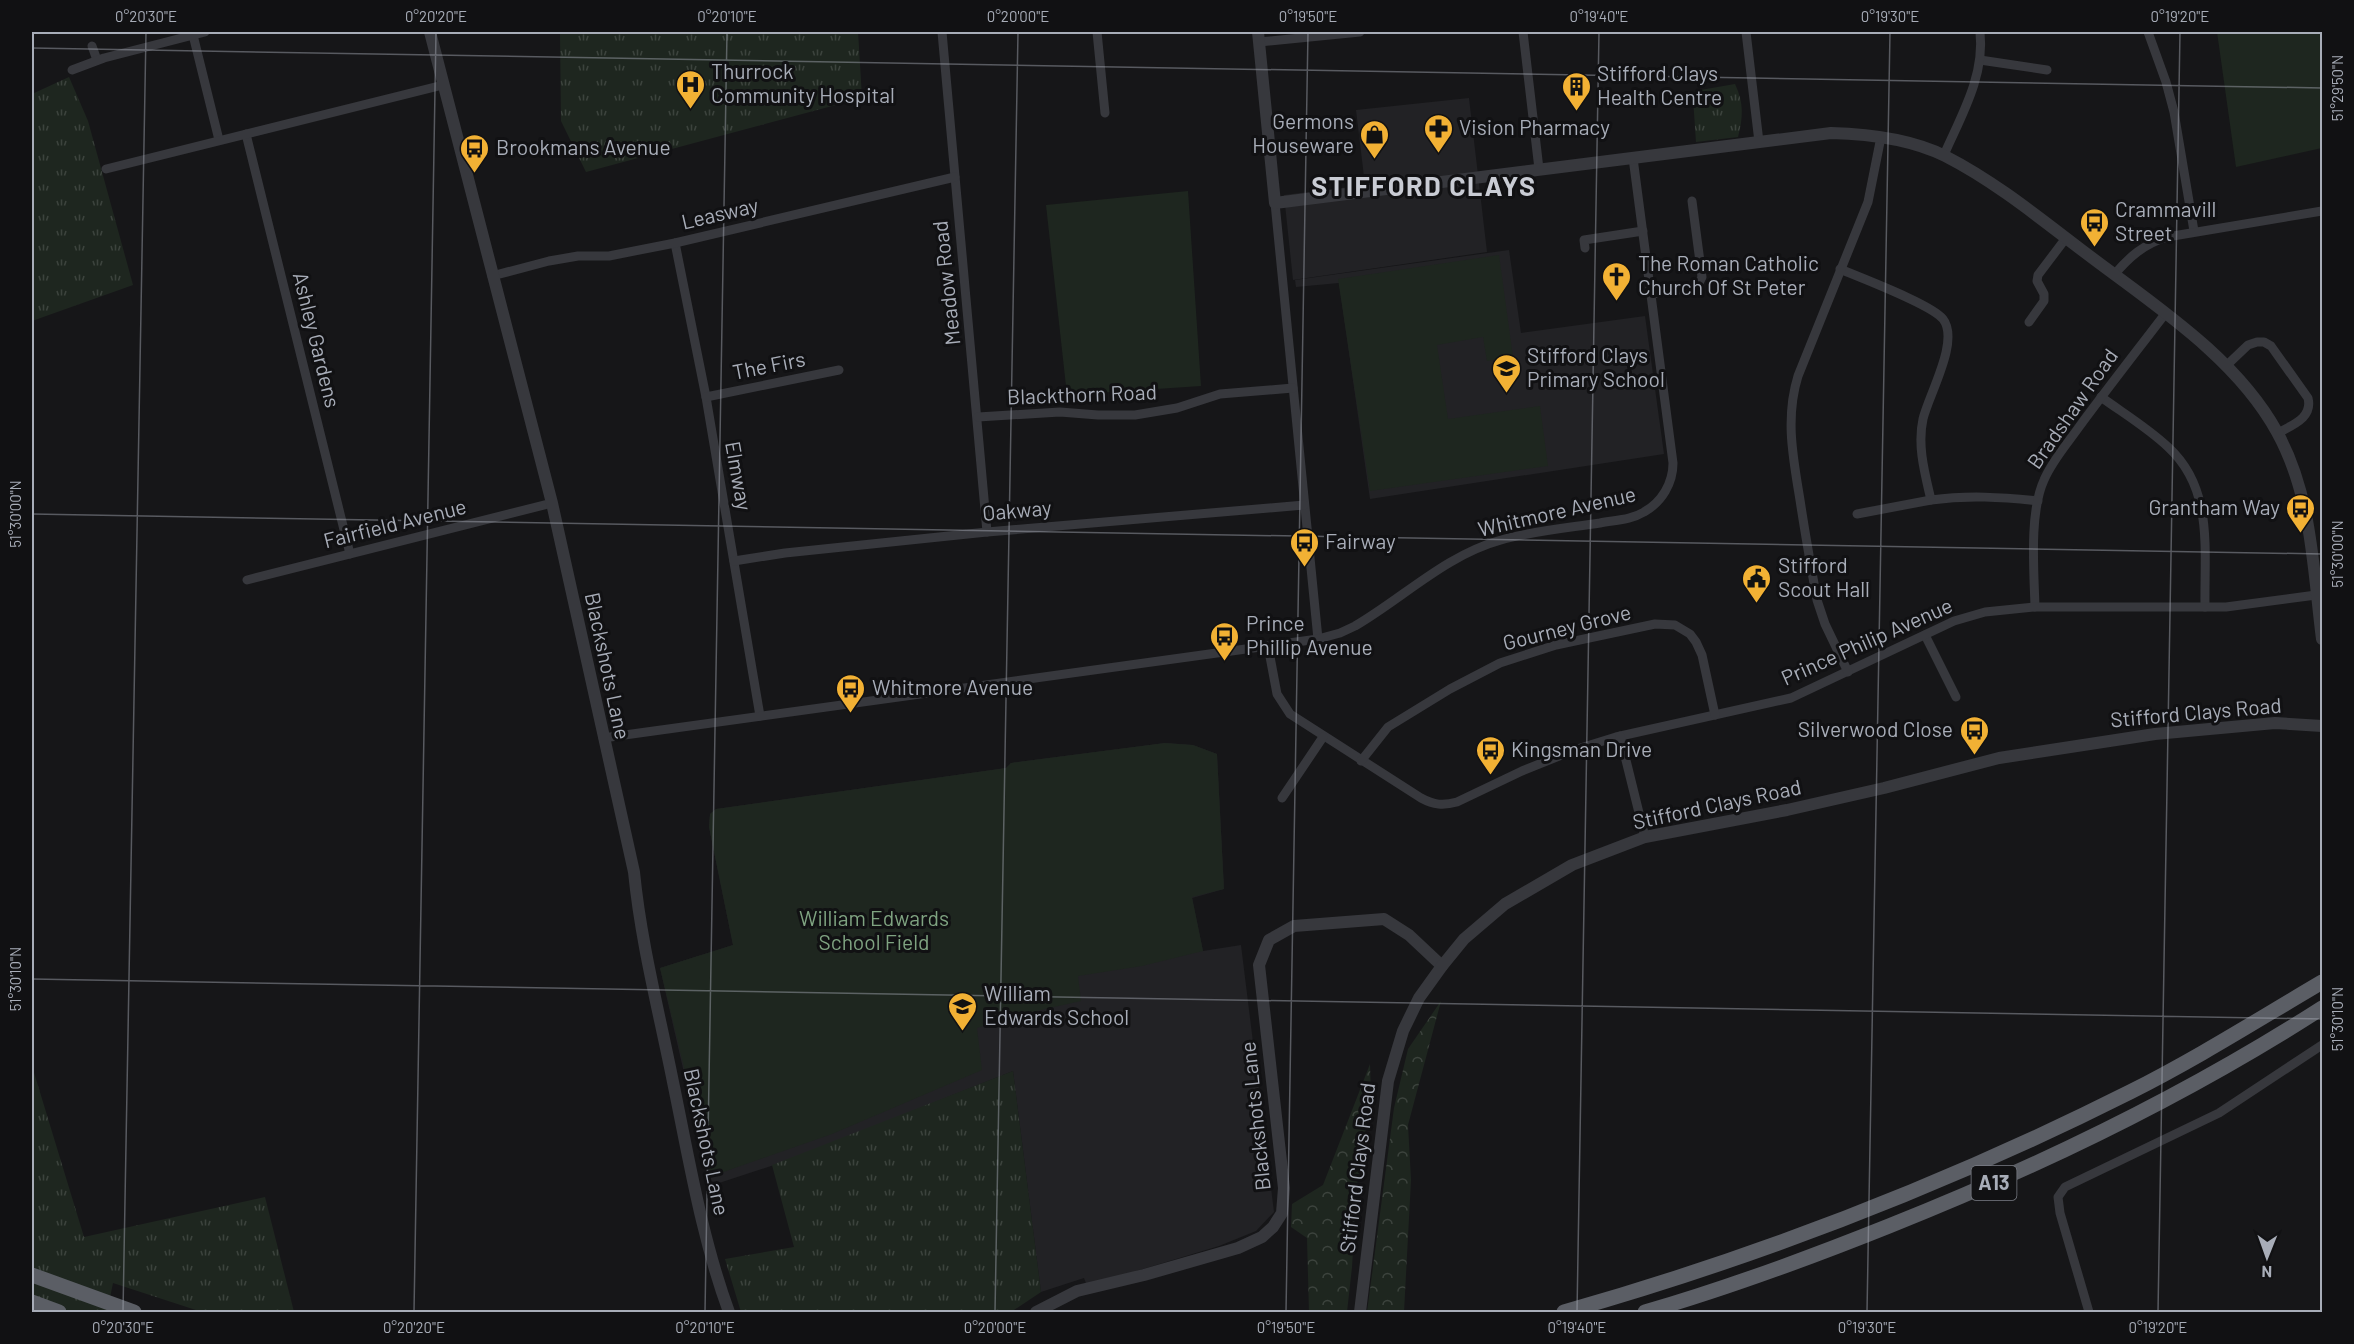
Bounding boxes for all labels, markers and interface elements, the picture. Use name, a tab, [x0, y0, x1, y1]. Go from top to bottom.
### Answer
text: 0°20'30"E	[115, 7, 177, 25]
text: 0°20'20"E	[405, 7, 467, 25]
text: 0°20'10"E	[697, 7, 757, 25]
text: 0°20'00"E	[987, 7, 1049, 25]
text: 0°19'50"E	[1279, 7, 1337, 25]
text: 0°19'40"E	[1570, 7, 1628, 25]
text: 0°19'30"E	[1861, 7, 1919, 25]
text: 0°19'20"E	[2151, 7, 2209, 25]
text: 51°29'50"N	[2328, 55, 2346, 121]
place label: Thurrock Community Hospital	[711, 58, 895, 107]
place label: Stifford Clays Health Centre	[1597, 60, 1722, 109]
hospital icon: Thurrock Community Hospital	[674, 68, 706, 110]
building icon: Stifford Clays Health Centre	[1560, 70, 1592, 112]
place label: Germons Houseware	[1252, 108, 1354, 157]
pharmacy icon: Vision Pharmacy	[1422, 112, 1454, 154]
place label: Vision Pharmacy	[1459, 114, 1610, 139]
shop icon: Germons Houseware	[1359, 118, 1391, 160]
bus stop icon: Brookmans Avenue	[459, 132, 491, 174]
place label: Brookmans Avenue	[496, 134, 671, 159]
district label: STIFFORD CLAYS	[1311, 169, 1537, 201]
street label: Leasway	[679, 191, 761, 234]
place label: Crammavill Street	[2115, 196, 2216, 245]
bus stop icon: Crammavill Street	[2078, 206, 2110, 248]
street label: Meadow Road	[927, 220, 964, 347]
place label: The Roman Catholic Church Of St Peter	[1638, 250, 1819, 299]
church icon: The Roman Catholic Church Of St Peter	[1601, 260, 1633, 302]
street label: Ashley Gardens	[289, 269, 346, 410]
place label: Stifford Clays Primary School	[1527, 342, 1665, 391]
street label: Bradshaw Road	[2021, 343, 2122, 473]
street label: The Firs	[730, 345, 807, 384]
school or university icon: Stifford Clays Primary School	[1490, 352, 1522, 394]
street label: Blackthorn Road	[1007, 378, 1157, 409]
street label: Elmway	[721, 439, 758, 513]
text: 51°30'00"N	[6, 480, 24, 548]
street label: Whitmore Avenue	[1475, 480, 1638, 541]
bus stop icon: Grantham Way	[2285, 492, 2317, 534]
street label: Fairfield Avenue	[321, 493, 469, 552]
street label: Oakway	[981, 494, 1053, 525]
place label: Grantham Way	[2148, 494, 2280, 519]
text: 51°30'00"N	[2328, 520, 2346, 588]
bus stop icon: Fairway	[1288, 526, 1320, 568]
place label: Fairway	[1325, 528, 1396, 553]
place label: Stifford Scout Hall	[1778, 552, 1870, 601]
public building icon: Stifford Scout Hall	[1741, 562, 1773, 604]
street label: Blackshots Lane	[581, 590, 636, 741]
street label: Prince Philip Avenue	[1777, 592, 1956, 690]
street label: Gourney Grove	[1500, 599, 1633, 655]
place label: Prince Phillip Avenue	[1246, 610, 1373, 659]
bus stop icon: Prince Phillip Avenue	[1209, 620, 1241, 662]
bus stop icon: Whitmore Avenue	[835, 672, 867, 714]
place label: Whitmore Avenue	[872, 674, 1033, 699]
street label: Stifford Clays Road	[2109, 692, 2283, 731]
bus stop icon: Silverwood Close	[1958, 714, 1990, 756]
place label: Silverwood Close	[1798, 716, 1953, 741]
bus stop icon: Kingsman Drive	[1474, 734, 1506, 776]
place label: Kingsman Drive	[1511, 736, 1652, 761]
street label: Stifford Clays Road	[1630, 773, 1803, 834]
park label: William Edwards School Field	[799, 905, 949, 954]
text: 51°30'10"N	[6, 947, 24, 1011]
place label: William Edwards School	[984, 980, 1129, 1029]
text: 51°30'10"N	[2328, 987, 2346, 1051]
school or university icon: William Edwards School	[947, 990, 979, 1032]
street label: Blackshots Lane	[1234, 1040, 1275, 1192]
street label: Blackshots Lane	[680, 1066, 735, 1217]
street label: Stifford Clays Road	[1334, 1081, 1379, 1255]
road number: A13	[1972, 1166, 2016, 1200]
north arrow	[2237, 1227, 2297, 1287]
text: N	[2261, 1263, 2272, 1282]
text: 0°20'30"E	[92, 1318, 154, 1336]
text: 0°20'20"E	[383, 1318, 445, 1336]
text: 0°20'10"E	[675, 1318, 735, 1336]
text: 0°20'00"E	[964, 1318, 1026, 1336]
text: 0°19'50"E	[1257, 1318, 1315, 1336]
text: 0°19'40"E	[1548, 1318, 1606, 1336]
text: 0°19'30"E	[1838, 1318, 1896, 1336]
text: 0°19'20"E	[2129, 1318, 2187, 1336]

